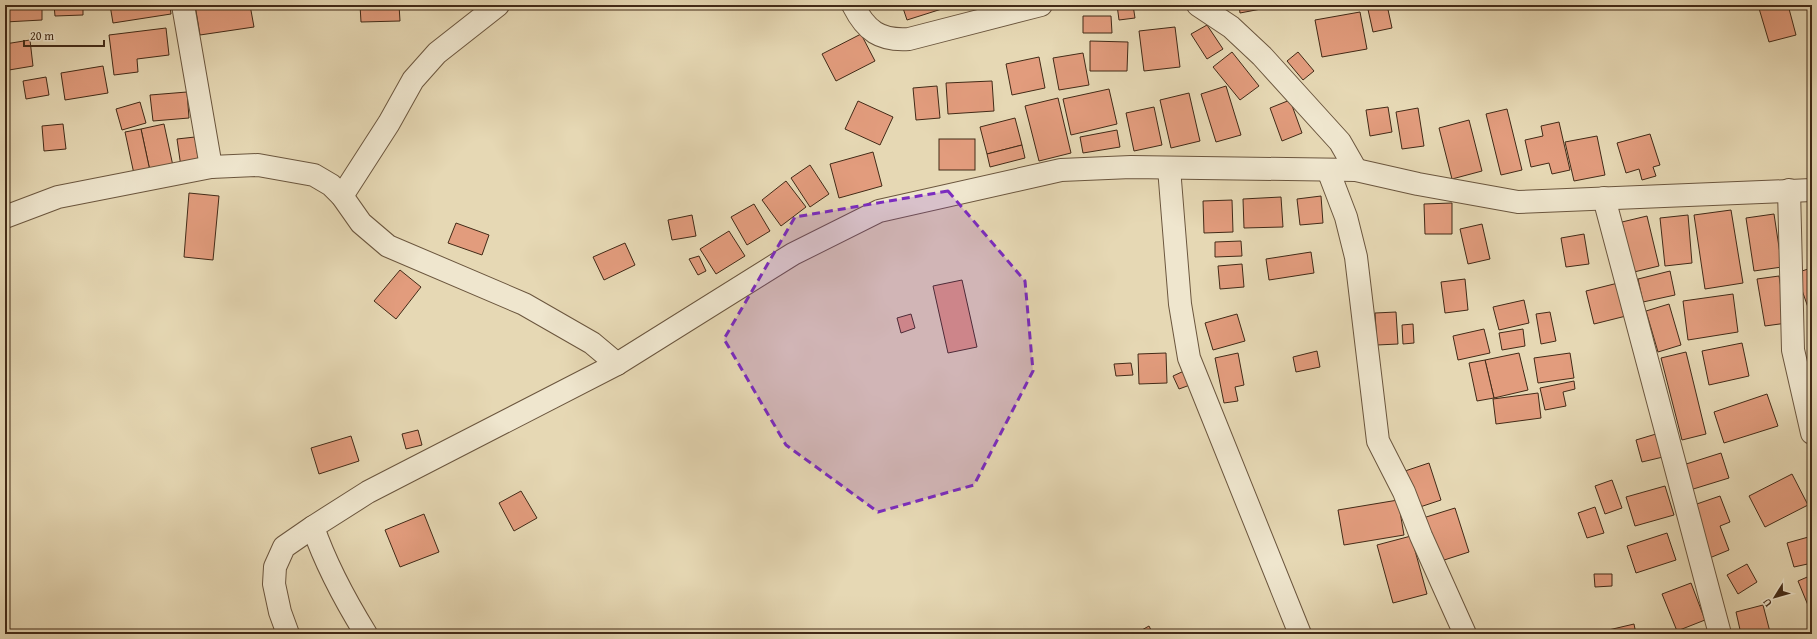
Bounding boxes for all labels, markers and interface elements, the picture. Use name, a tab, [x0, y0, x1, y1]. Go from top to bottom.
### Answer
scale bar	[24, 22, 104, 48]
text: 20 m	[30, 27, 54, 44]
north arrow	[1755, 577, 1795, 617]
text: U	[1758, 595, 1776, 611]

